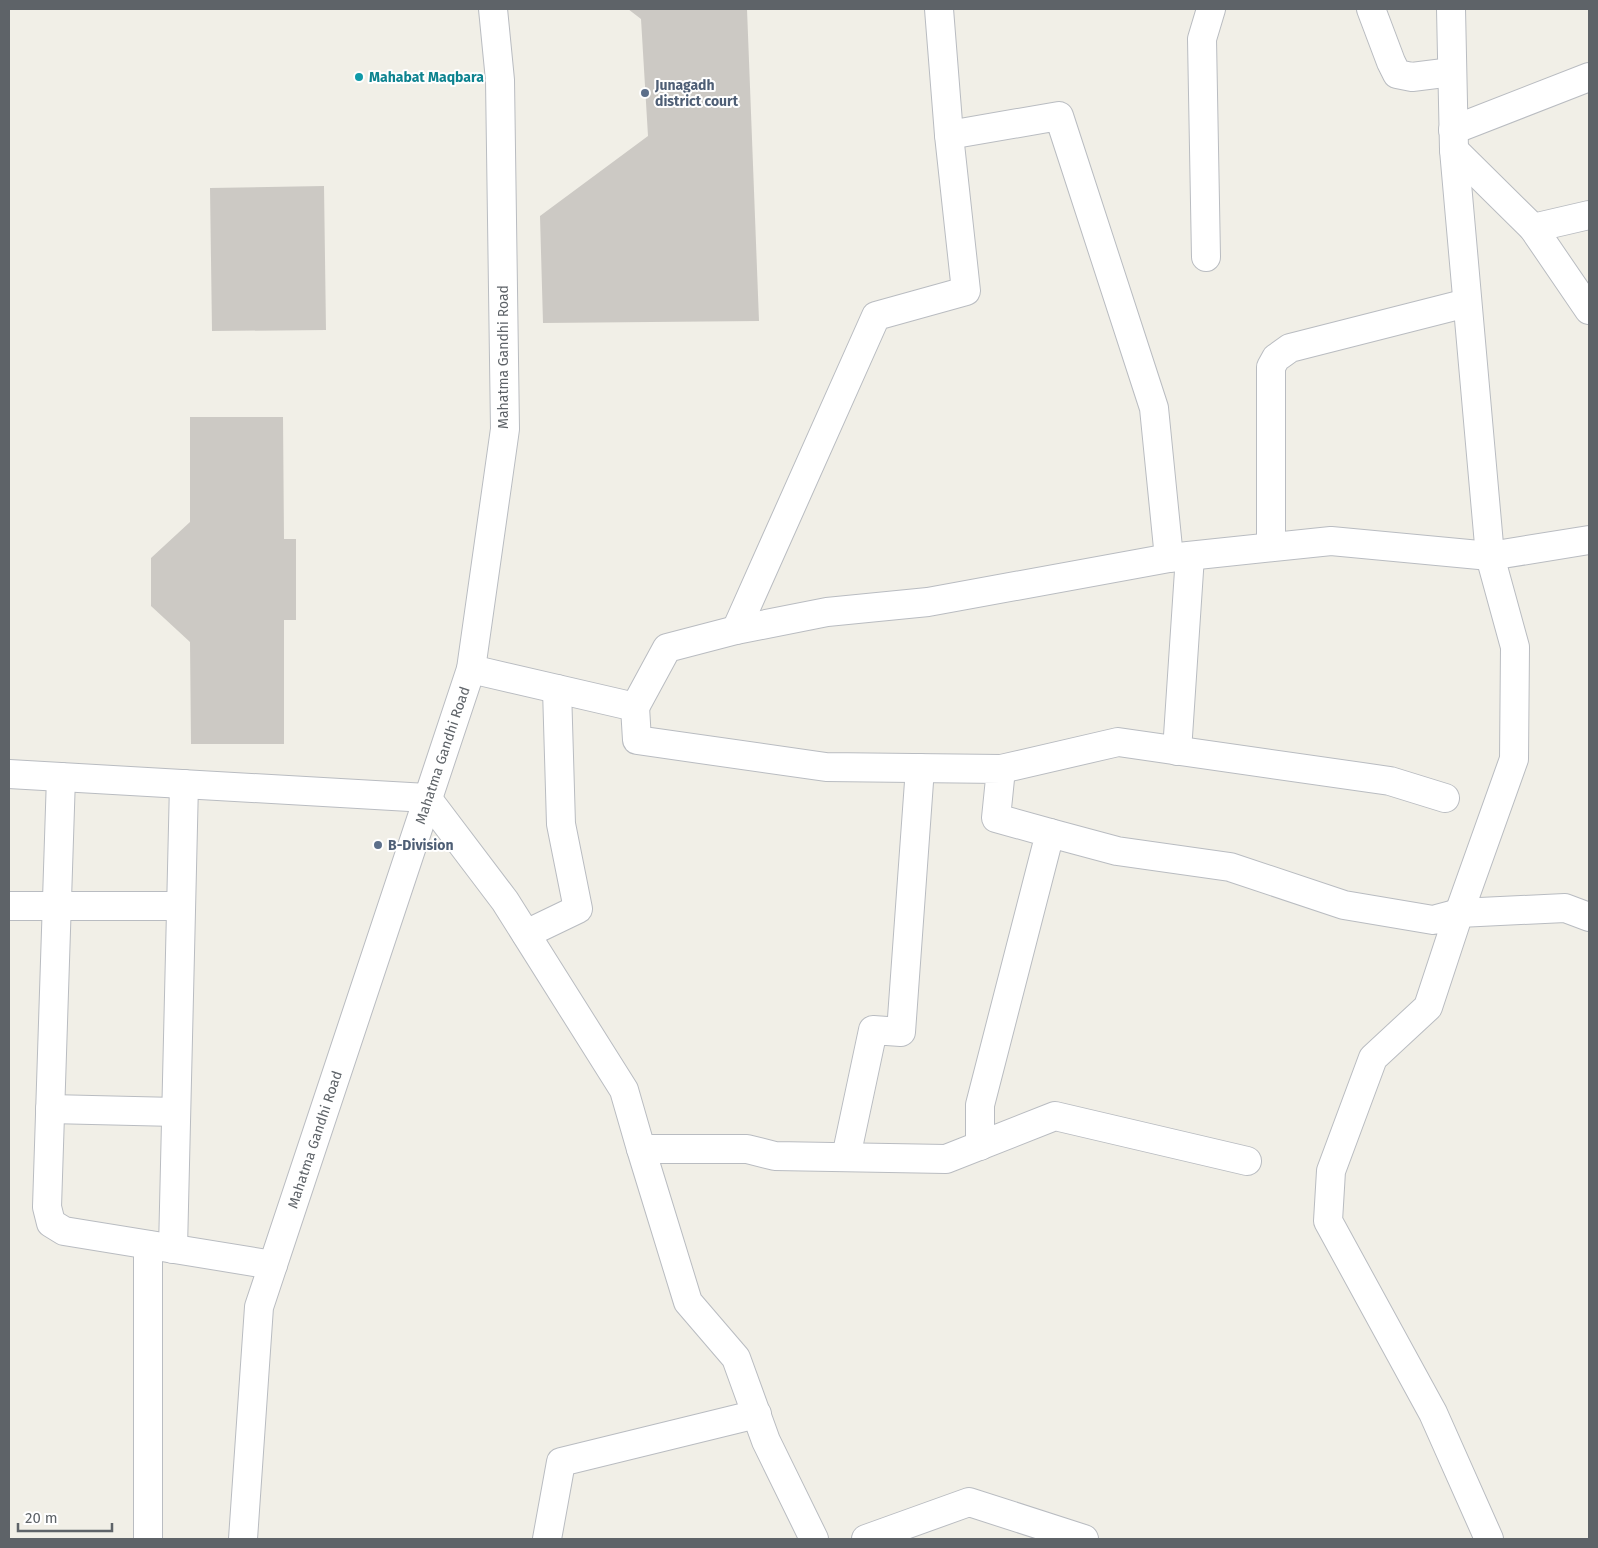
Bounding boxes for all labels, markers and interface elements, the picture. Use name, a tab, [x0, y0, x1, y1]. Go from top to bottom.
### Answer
place label: Mahabat Maqbara	[369, 69, 484, 86]
marker: Mahabat Maqbara	[353, 71, 365, 83]
place label: Junagadh district court	[654, 77, 739, 110]
marker: Junagadh district court	[639, 87, 651, 99]
street label: Mahatma Gandhi Road	[495, 285, 512, 429]
street label: Mahatma Gandhi Road	[412, 684, 474, 826]
place label: B-Division	[388, 837, 454, 854]
marker: B-Division	[372, 839, 384, 851]
street label: Mahatma Gandhi Road	[284, 1069, 346, 1211]
scale bar	[18, 1500, 111, 1532]
text: 20 m	[25, 1509, 58, 1527]

